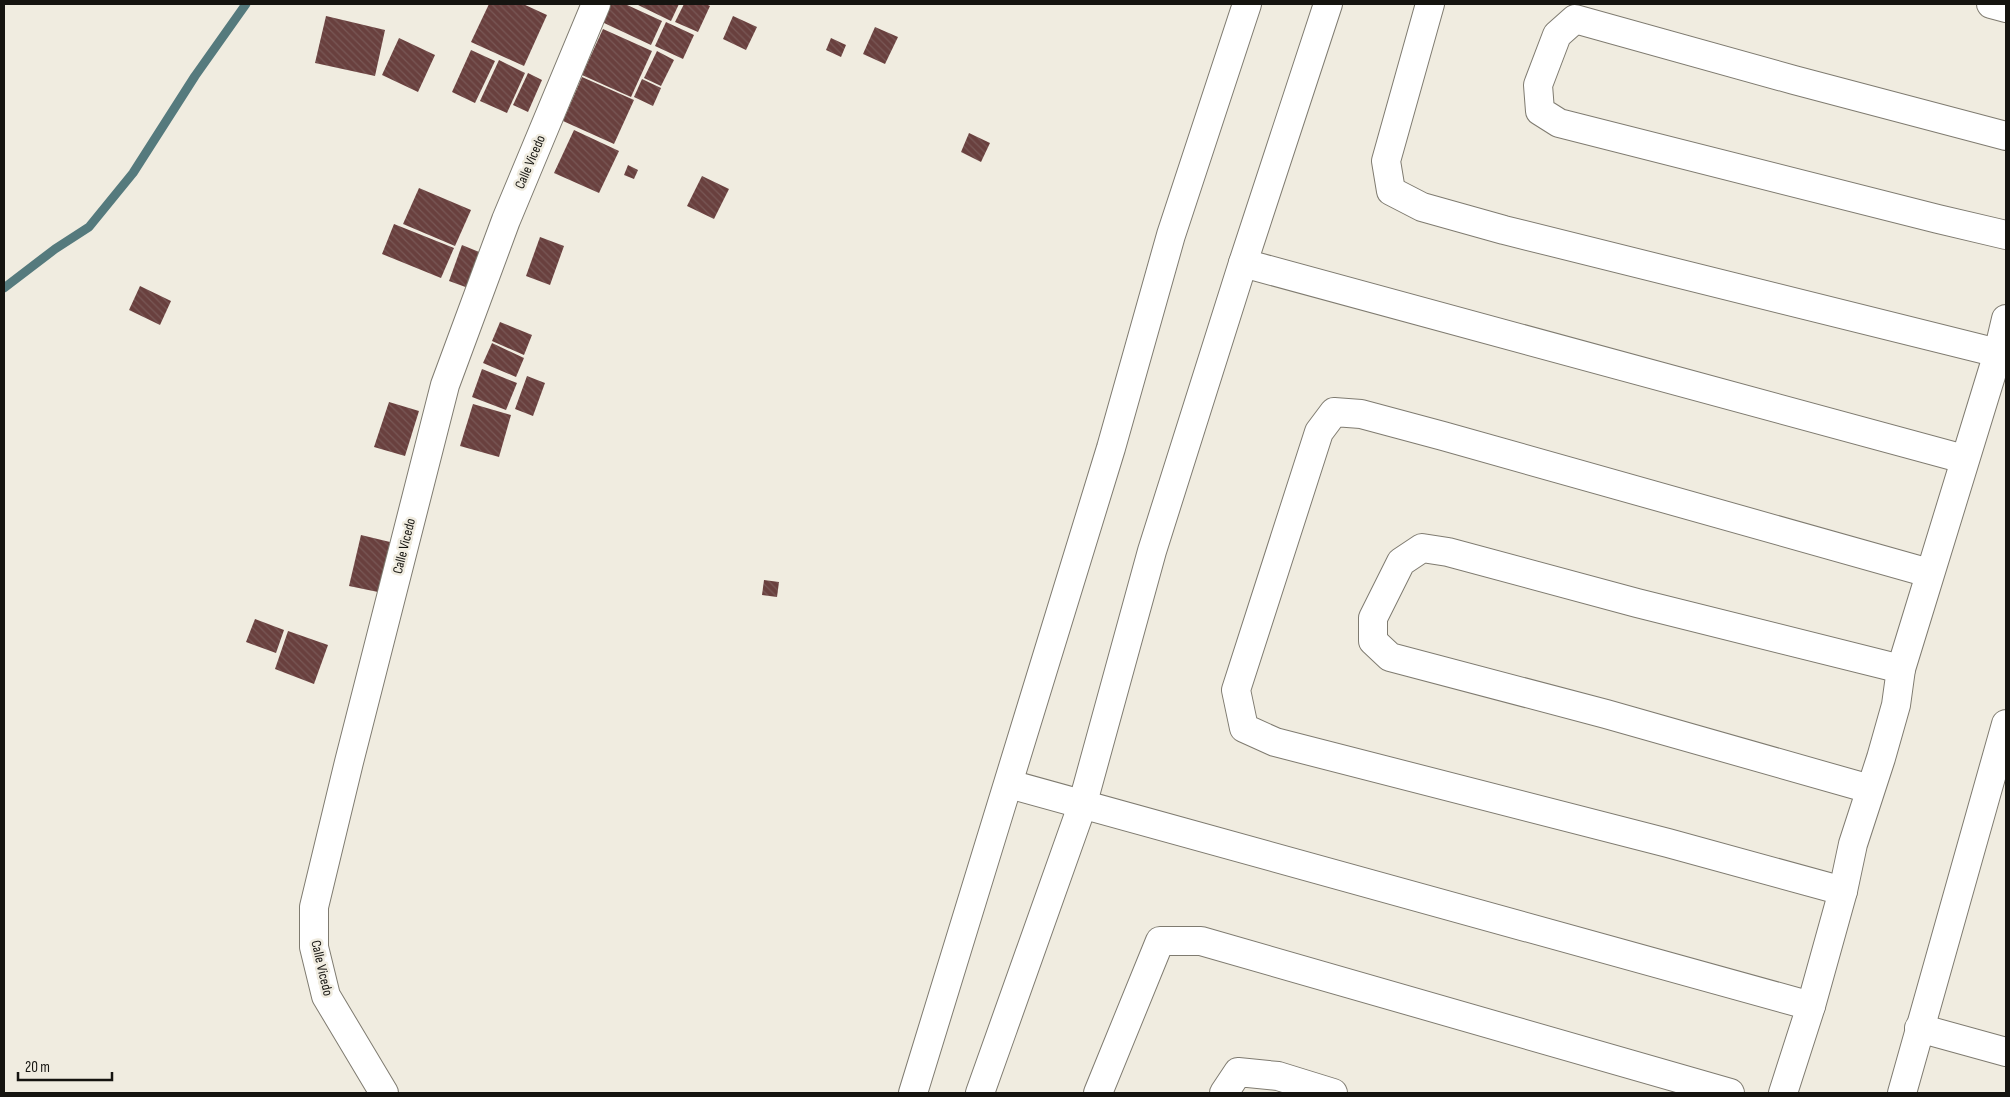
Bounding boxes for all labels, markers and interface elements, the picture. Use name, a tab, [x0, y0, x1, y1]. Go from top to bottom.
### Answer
street label: Calle Vicedo	[511, 132, 549, 191]
street label: Calle Vicedo	[389, 516, 419, 576]
street label: Calle Vicedo	[307, 938, 337, 998]
scale bar	[18, 1050, 111, 1082]
text: 20 m	[25, 1058, 50, 1077]

